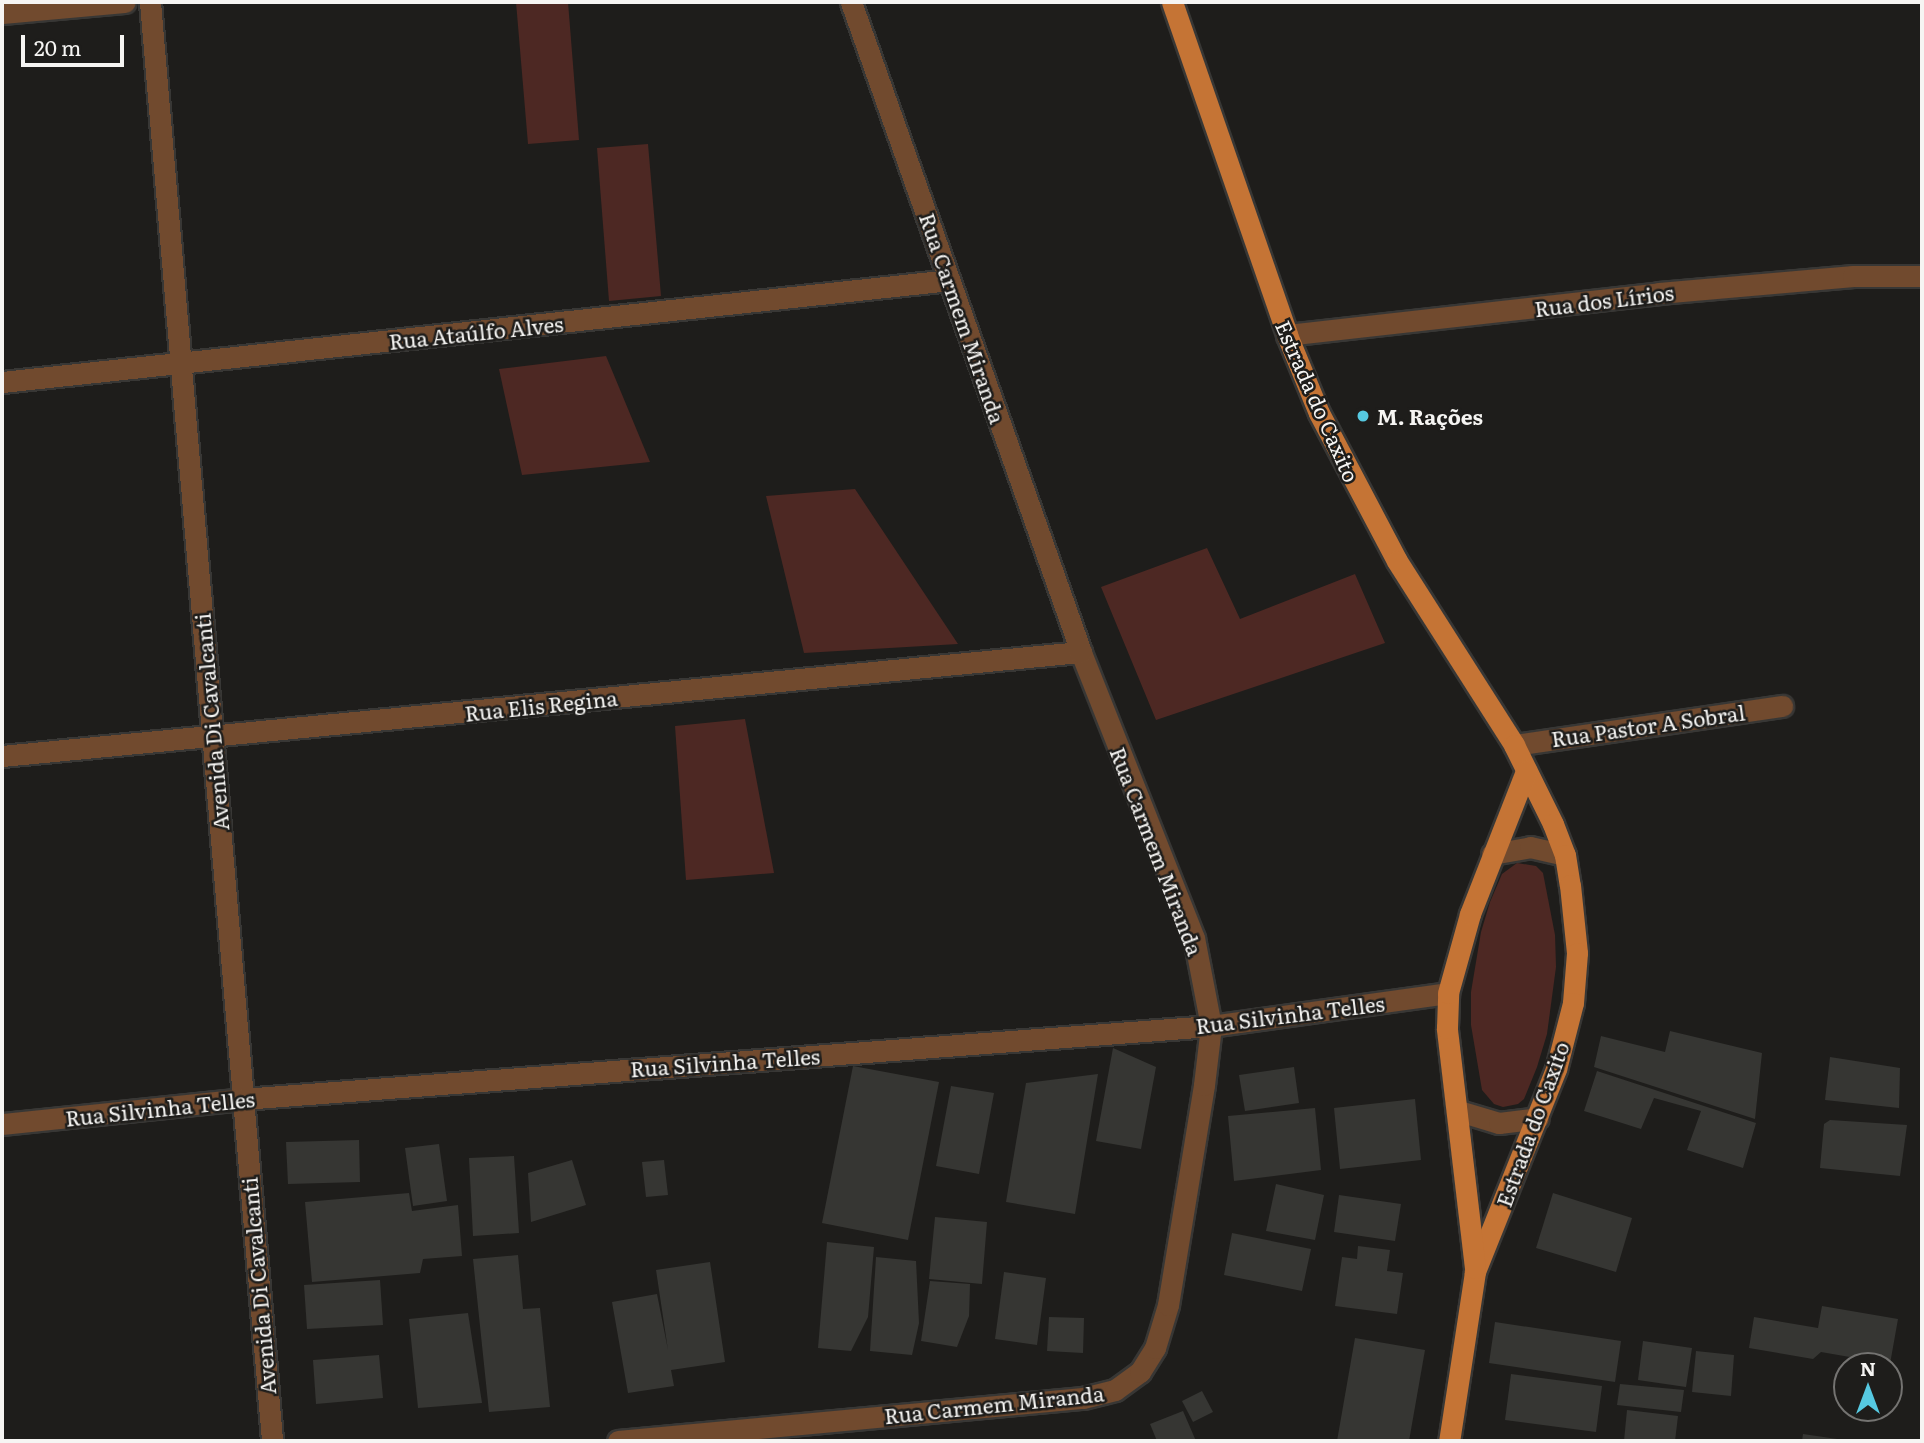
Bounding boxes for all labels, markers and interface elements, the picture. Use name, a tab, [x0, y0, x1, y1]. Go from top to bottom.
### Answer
scale bar	[24, 21, 128, 65]
text: 20 m	[34, 31, 81, 62]
street label: Rua Carmem Miranda	[915, 209, 1011, 427]
street label: Rua dos Lírios	[1533, 279, 1675, 321]
street label: Rua Ataúlfo Alves	[388, 310, 564, 354]
street label: Estrada do Caxito	[1271, 316, 1365, 486]
place label: M. Rações	[1377, 403, 1483, 429]
marker: M. Rações	[1355, 408, 1371, 424]
street label: Avenida Di Cavalcanti	[189, 612, 233, 832]
street label: Rua Elis Regina	[463, 684, 619, 726]
street label: Rua Pastor A Sobral	[1549, 699, 1747, 751]
street label: Rua Carmem Miranda	[1106, 743, 1208, 959]
street label: Rua Silvinha Telles	[1194, 990, 1386, 1038]
street label: Estrada do Caxito	[1490, 1038, 1574, 1210]
street label: Rua Silvinha Telles	[629, 1043, 821, 1081]
street label: Rua Silvinha Telles	[64, 1086, 256, 1130]
street label: Avenida Di Cavalcanti	[236, 1176, 280, 1396]
north arrow	[1833, 1352, 1903, 1422]
text: N	[1860, 1354, 1876, 1382]
street label: Rua Carmem Miranda	[883, 1380, 1105, 1428]

